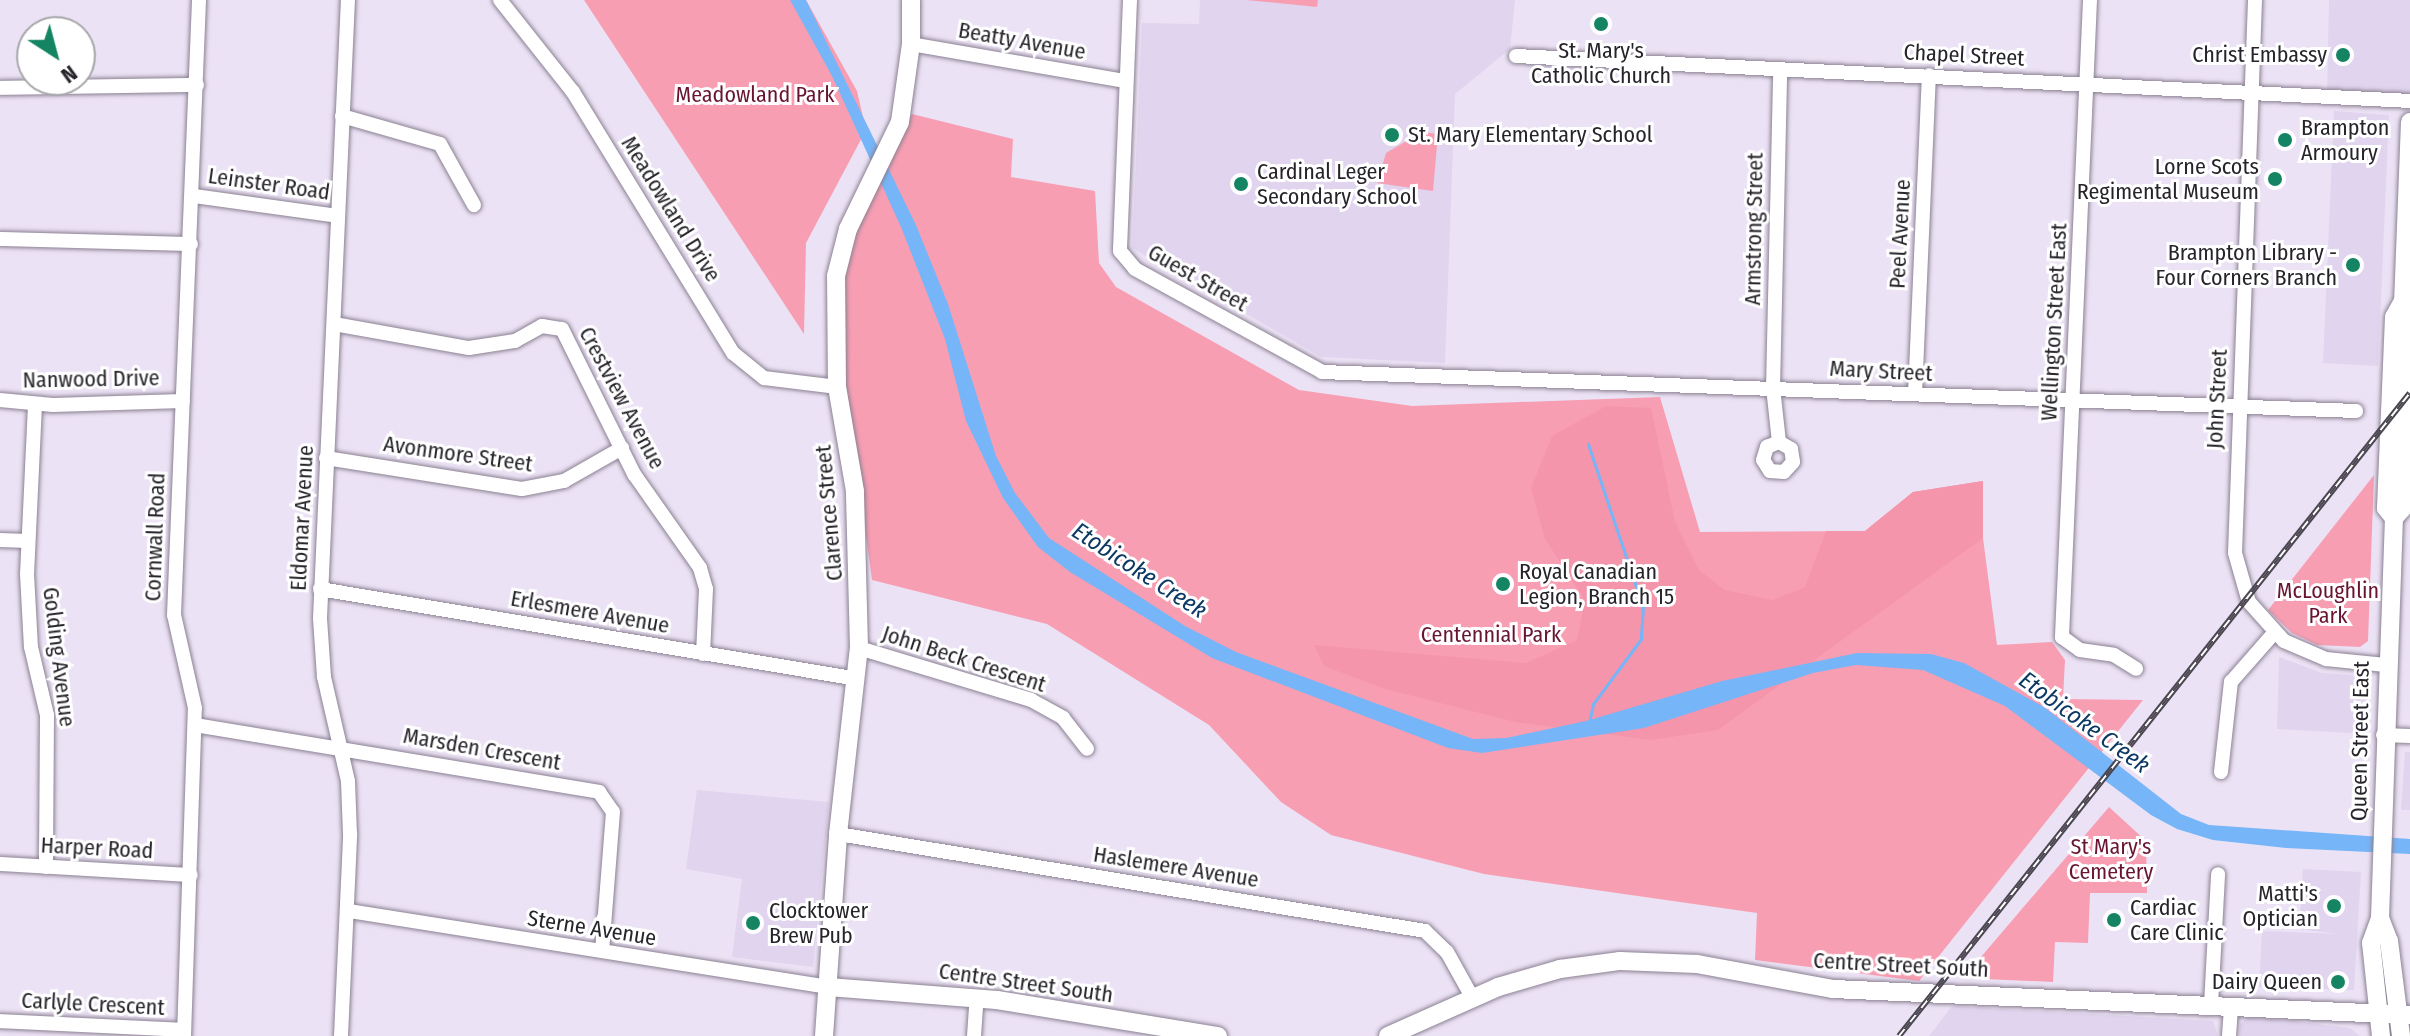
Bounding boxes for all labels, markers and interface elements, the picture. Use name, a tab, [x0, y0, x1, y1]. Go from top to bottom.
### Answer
marker: St. Mary's Catholic Church	[1592, 15, 1610, 33]
north arrow	[16, 16, 96, 96]
street label: Beatty Avenue	[956, 17, 1088, 65]
place label: St. Mary's Catholic Church	[1531, 37, 1671, 88]
street label: Chapel Street	[1903, 39, 2025, 71]
place label: Christ Embassy	[2192, 42, 2327, 68]
marker: Christ Embassy	[2334, 46, 2352, 64]
text: N	[56, 59, 82, 89]
park label: Meadowland Park	[676, 82, 834, 108]
place label: Brampton Armoury	[2301, 114, 2389, 166]
place label: St. Mary Elementary School	[1408, 122, 1653, 148]
marker: St. Mary Elementary School	[1383, 126, 1401, 144]
street label: Meadowland Drive	[616, 131, 726, 287]
marker: Brampton Armoury	[2276, 131, 2294, 149]
street label: Armstrong Street	[1739, 152, 1769, 306]
place label: Lorne Scots Regimental Museum	[2077, 153, 2259, 204]
place label: Cardinal Leger Secondary School	[1257, 158, 1417, 210]
street label: Leinster Road	[206, 162, 332, 206]
marker: Lorne Scots Regimental Museum	[2266, 170, 2284, 188]
marker: Cardinal Leger Secondary School	[1232, 175, 1250, 193]
street label: Peel Avenue	[1884, 179, 1916, 289]
street label: Wellington Street East	[2036, 222, 2072, 422]
street label: Guest Street	[1143, 239, 1253, 317]
place label: Brampton Library - Four Corners Branch	[2155, 239, 2337, 290]
marker: Brampton Library - Four Corners Branch	[2344, 256, 2362, 274]
street label: Crestview Avenue	[573, 322, 671, 474]
street label: John Street	[2201, 348, 2233, 450]
street label: Mary Street	[1829, 355, 1933, 387]
street label: Nanwood Drive	[22, 365, 160, 393]
street label: Avonmore Street	[382, 430, 534, 478]
street label: Eldomar Avenue	[285, 444, 319, 592]
street label: Clarence Street	[810, 444, 848, 582]
street label: Cornwall Road	[140, 472, 170, 602]
water label: Etobicoke Creek	[1066, 517, 1212, 625]
place label: Royal Canadian Legion, Branch 15	[1519, 558, 1674, 610]
marker: Royal Canadian Legion, Branch 15	[1494, 575, 1512, 593]
park label: McLoughlin Park	[2277, 577, 2379, 628]
street label: Erlesmere Avenue	[509, 585, 671, 639]
street label: Golding Avenue	[37, 586, 81, 728]
street label: John Beck Crescent	[879, 620, 1049, 698]
park label: Centennial Park	[1421, 622, 1561, 648]
street label: Queen Street East	[2345, 661, 2375, 821]
water label: Etobicoke Creek	[2013, 666, 2155, 780]
street label: Marsden Crescent	[401, 722, 563, 776]
street label: Harper Road	[40, 832, 154, 864]
park label: St Mary's Cemetery	[2069, 833, 2153, 884]
street label: Haslemere Avenue	[1092, 841, 1260, 893]
place label: Matti's Optician	[2242, 880, 2318, 932]
place label: Cardiac Care Clinic	[2130, 894, 2224, 946]
place label: Clocktower Brew Pub	[769, 897, 868, 948]
marker: Matti's Optician	[2325, 897, 2343, 915]
street label: Sterne Avenue	[526, 905, 658, 951]
marker: Cardiac Care Clinic	[2105, 911, 2123, 929]
marker: Clocktower Brew Pub	[744, 914, 762, 932]
street label: Centre Street South	[1813, 947, 1989, 983]
street label: Centre Street South	[937, 958, 1115, 1008]
place label: Dairy Queen	[2212, 969, 2322, 995]
marker: Dairy Queen	[2329, 973, 2347, 991]
street label: Carlyle Crescent	[21, 987, 165, 1021]

